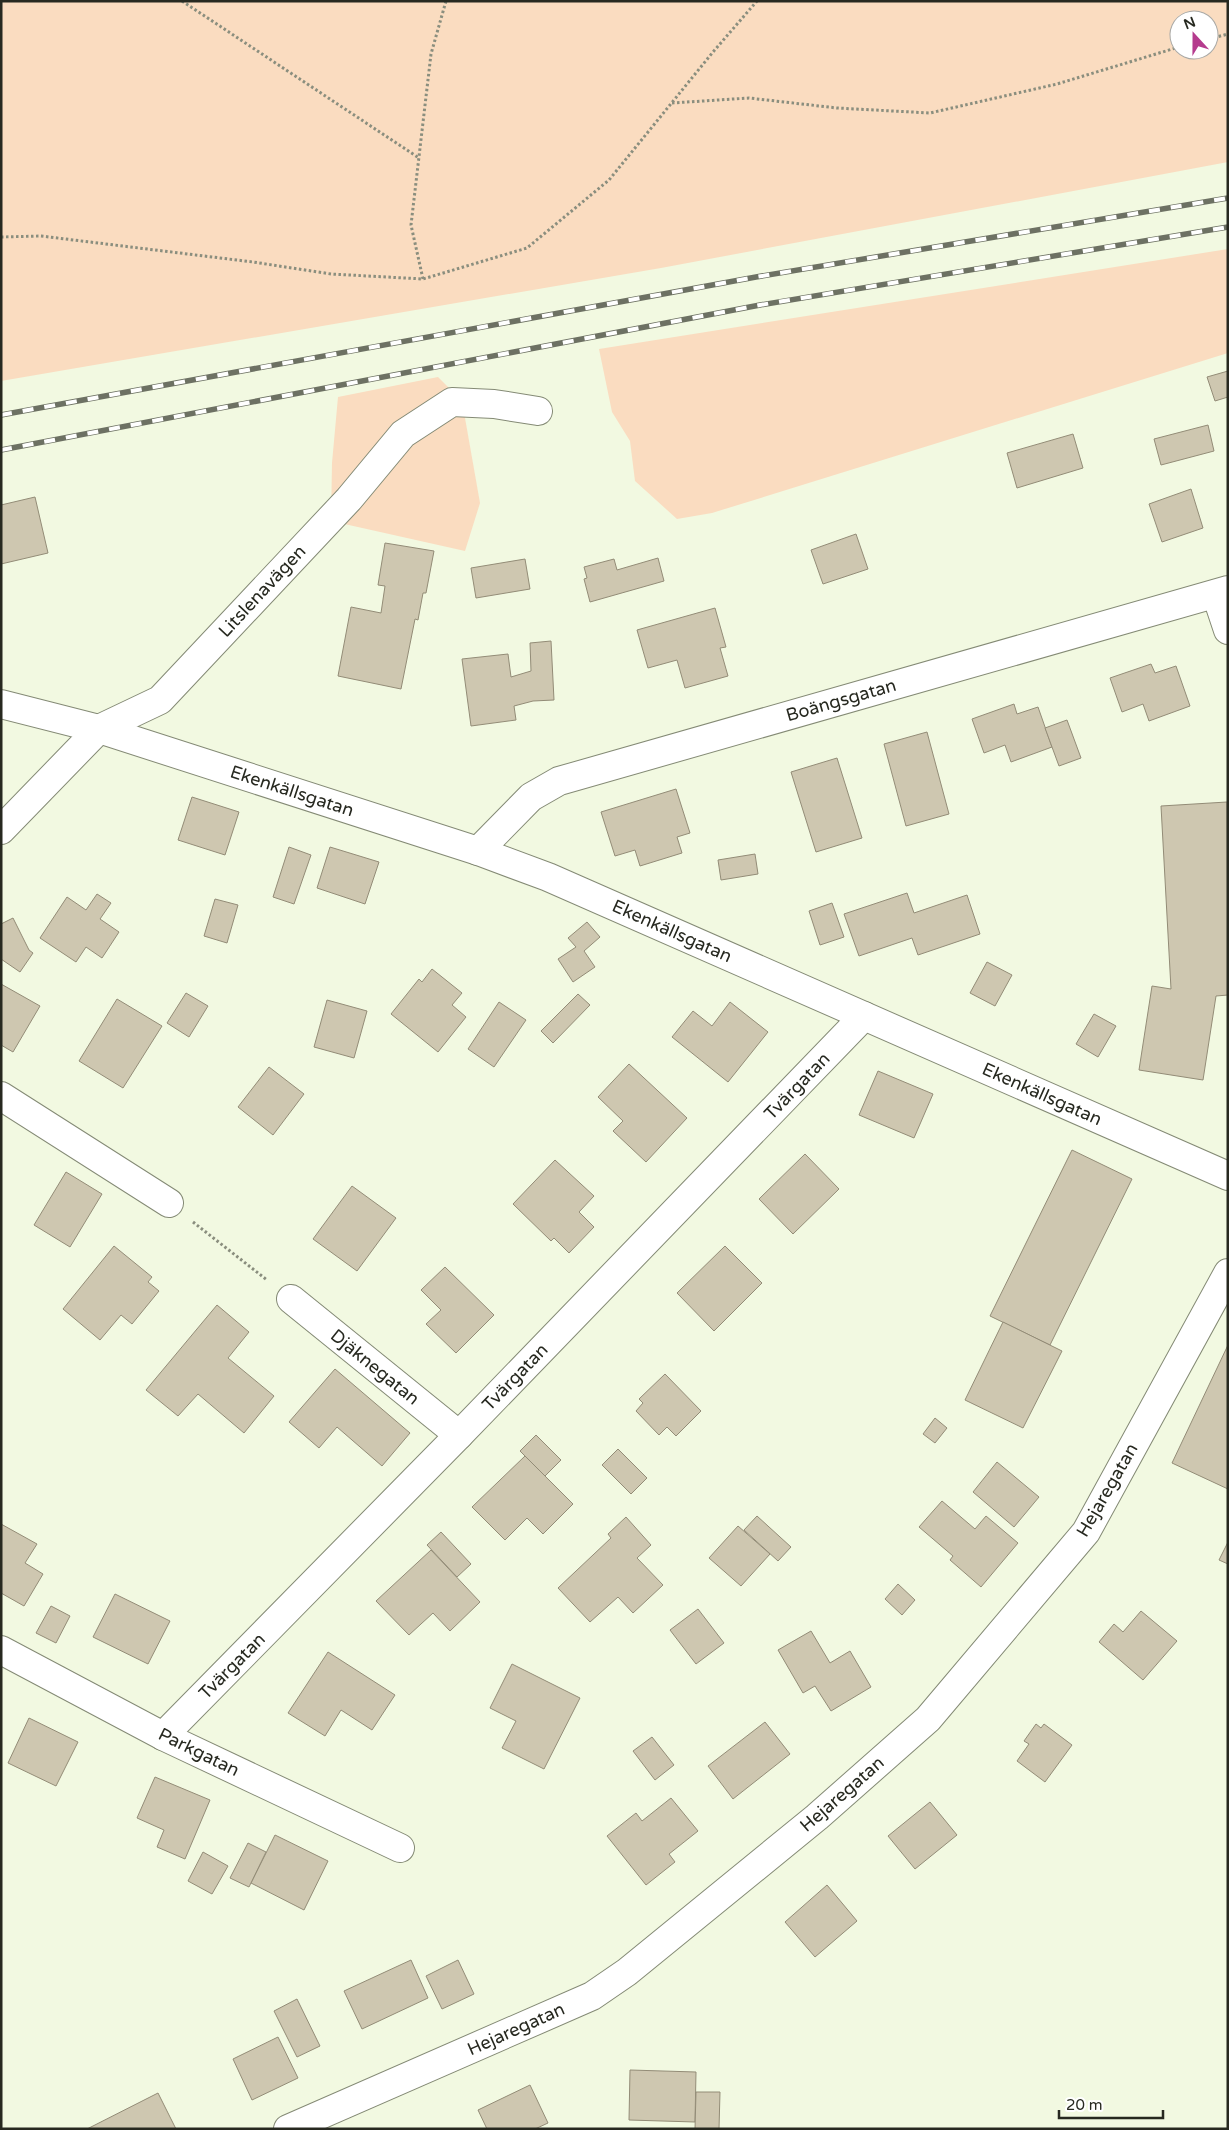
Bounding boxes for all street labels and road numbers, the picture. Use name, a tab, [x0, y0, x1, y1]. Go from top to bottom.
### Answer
street label: Litslenavägen	[214, 540, 310, 642]
street label: Boängsgatan	[783, 674, 899, 726]
street label: Ekenkällsgatan	[227, 761, 357, 821]
street label: Ekenkällsgatan	[609, 895, 735, 967]
street label: Tvärgatan	[760, 1048, 834, 1124]
street label: Ekenkällsgatan	[979, 1058, 1105, 1130]
street label: Djäknegatan	[326, 1324, 424, 1410]
street label: Tvärgatan	[478, 1339, 552, 1415]
street label: Hejaregatan	[1071, 1439, 1143, 1541]
street label: Tvärgatan	[194, 1628, 270, 1704]
street label: Parkgatan	[155, 1723, 243, 1781]
street label: Hejaregatan	[795, 1752, 889, 1836]
street label: Hejaregatan	[464, 1998, 568, 2060]

